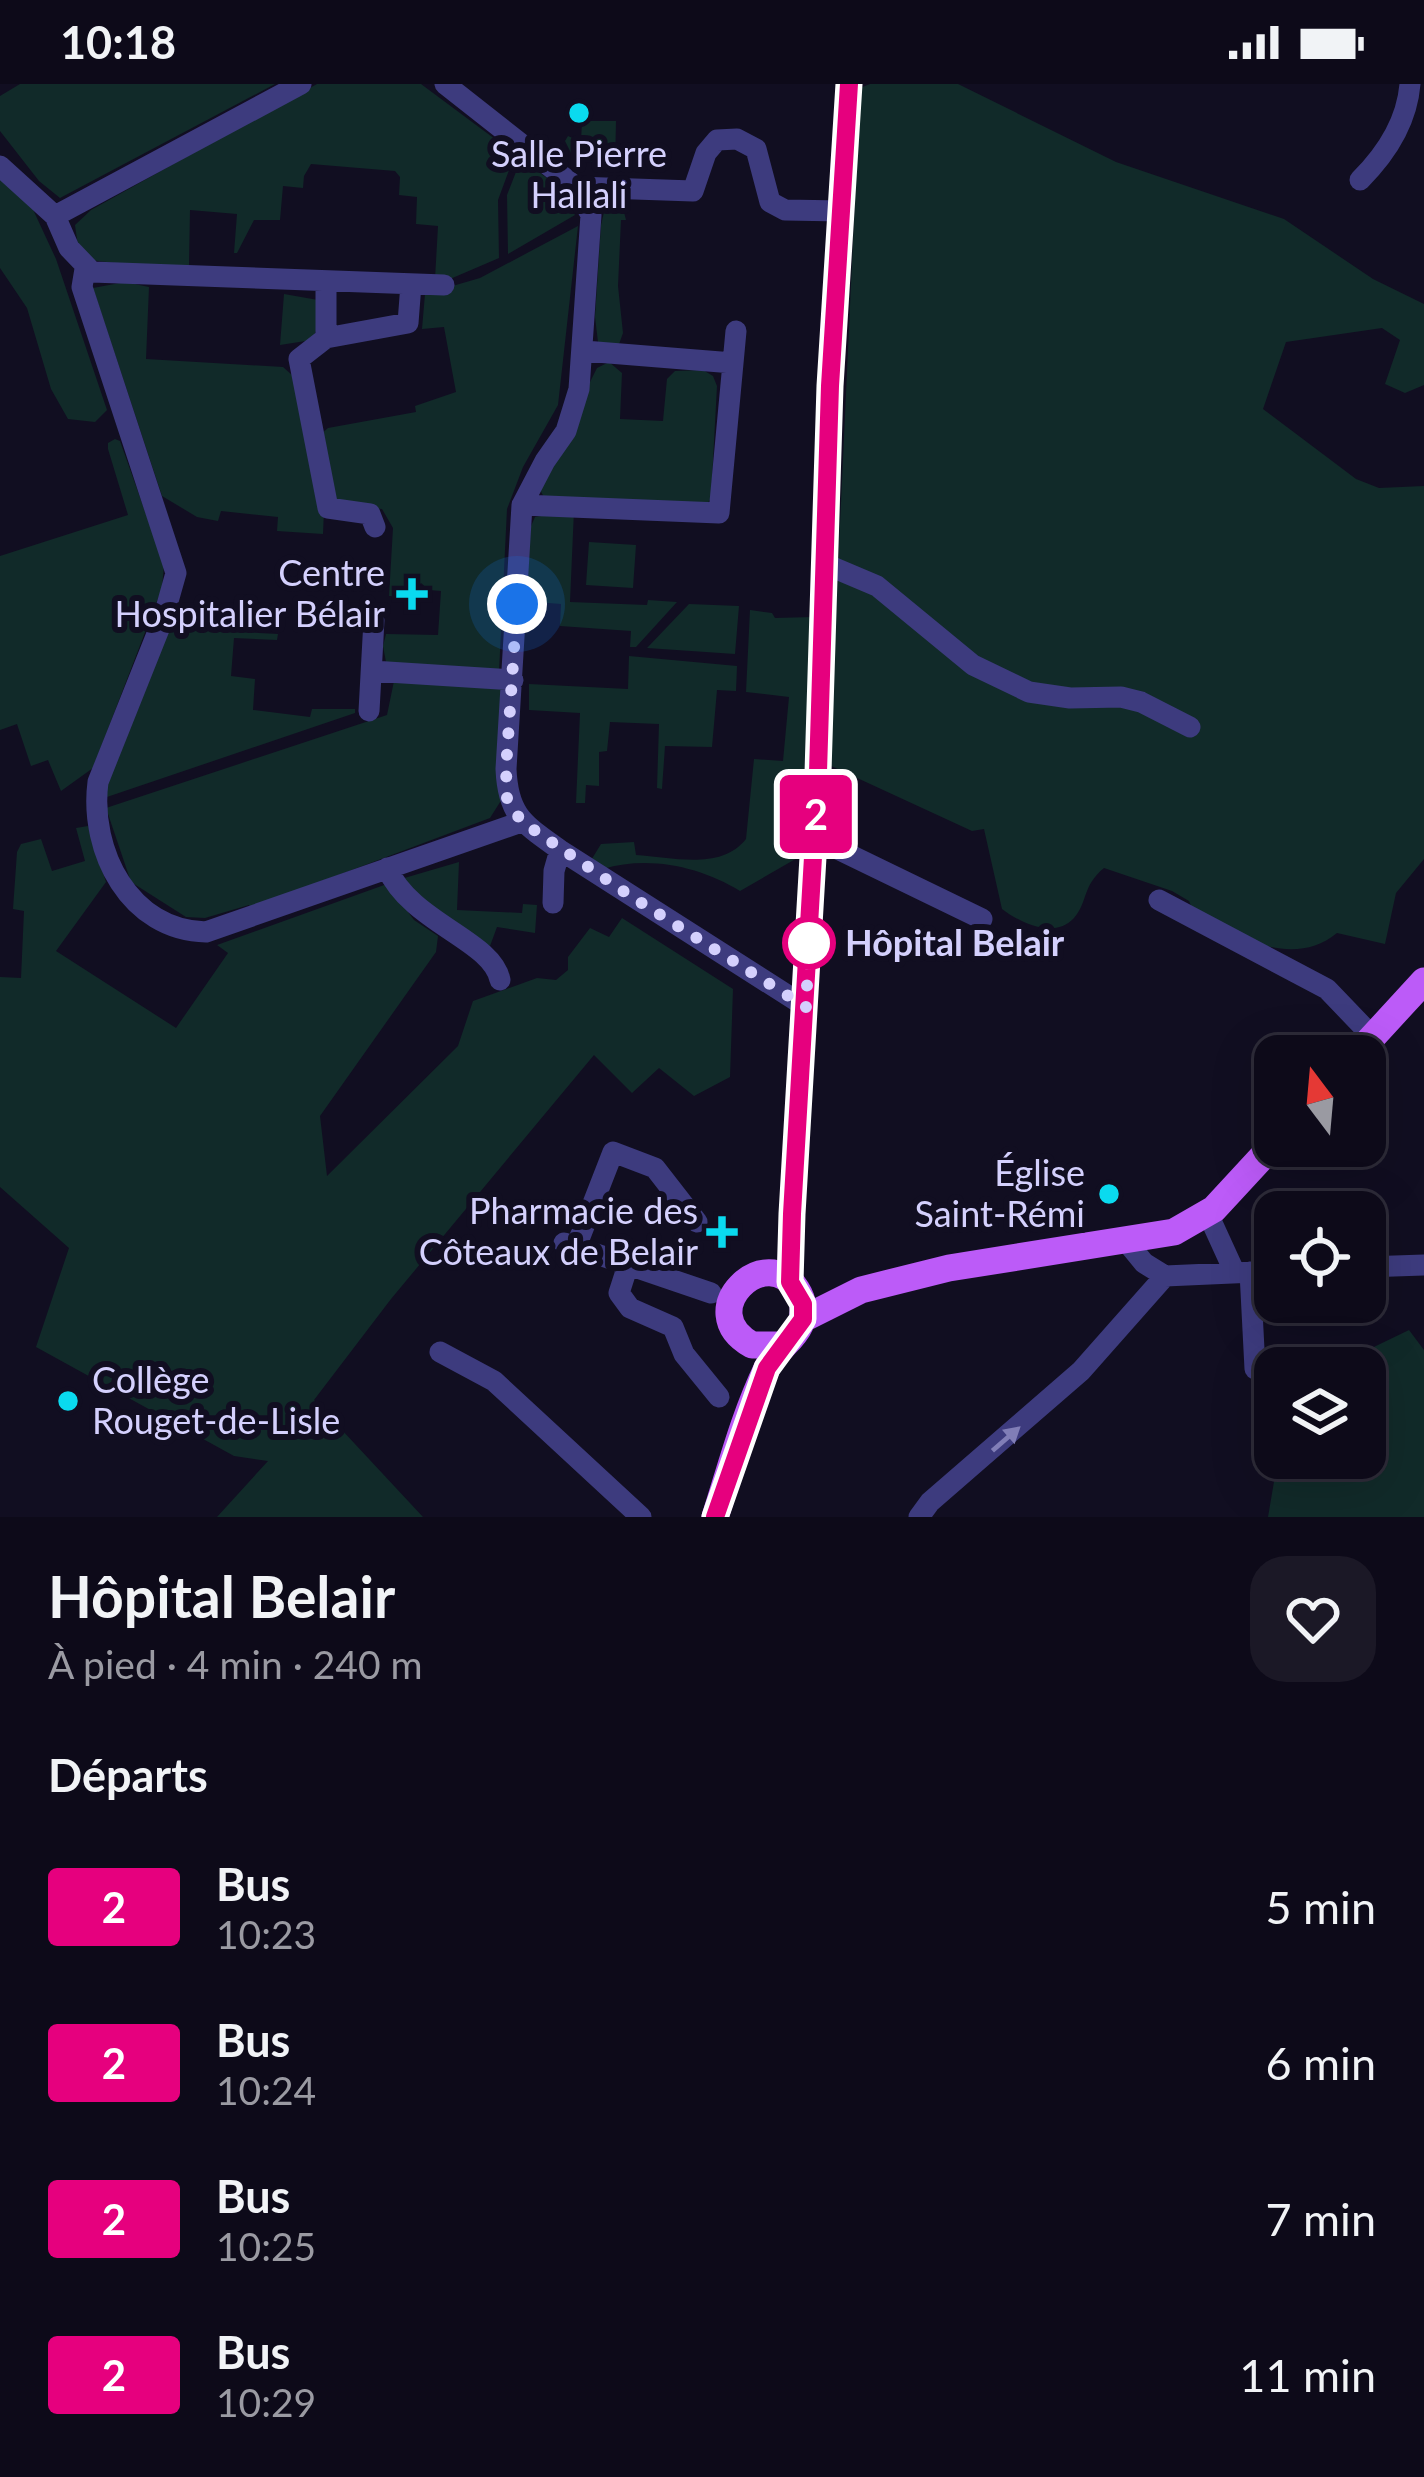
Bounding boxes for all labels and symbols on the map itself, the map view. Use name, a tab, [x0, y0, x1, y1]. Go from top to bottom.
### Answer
marker: Salle Pierre Hallali	[566, 100, 592, 126]
place label: Salle Pierre Hallali	[491, 131, 667, 216]
place label: Centre Hospitalier Bélair	[115, 550, 385, 635]
your location	[487, 574, 547, 634]
marker: Centre Hospitalier Bélair	[396, 578, 428, 610]
line badge: 2	[777, 775, 855, 853]
marker: Hôpital Belair	[784, 918, 834, 968]
place label: Hôpital Belair	[845, 920, 1065, 964]
north arrow	[1254, 1035, 1386, 1167]
place label: Église Saint-Rémi	[914, 1150, 1085, 1235]
marker: Église Saint-Rémi	[1096, 1181, 1122, 1207]
place label: Pharmacie des Côteaux de Belair	[419, 1188, 698, 1273]
marker: Pharmacie des Côteaux de Belair	[709, 1219, 735, 1245]
place label: Collège Rouget-de-Lisle	[92, 1357, 340, 1442]
marker: Collège Rouget-de-Lisle	[55, 1388, 81, 1414]
one-way arrow	[991, 1426, 1020, 1453]

